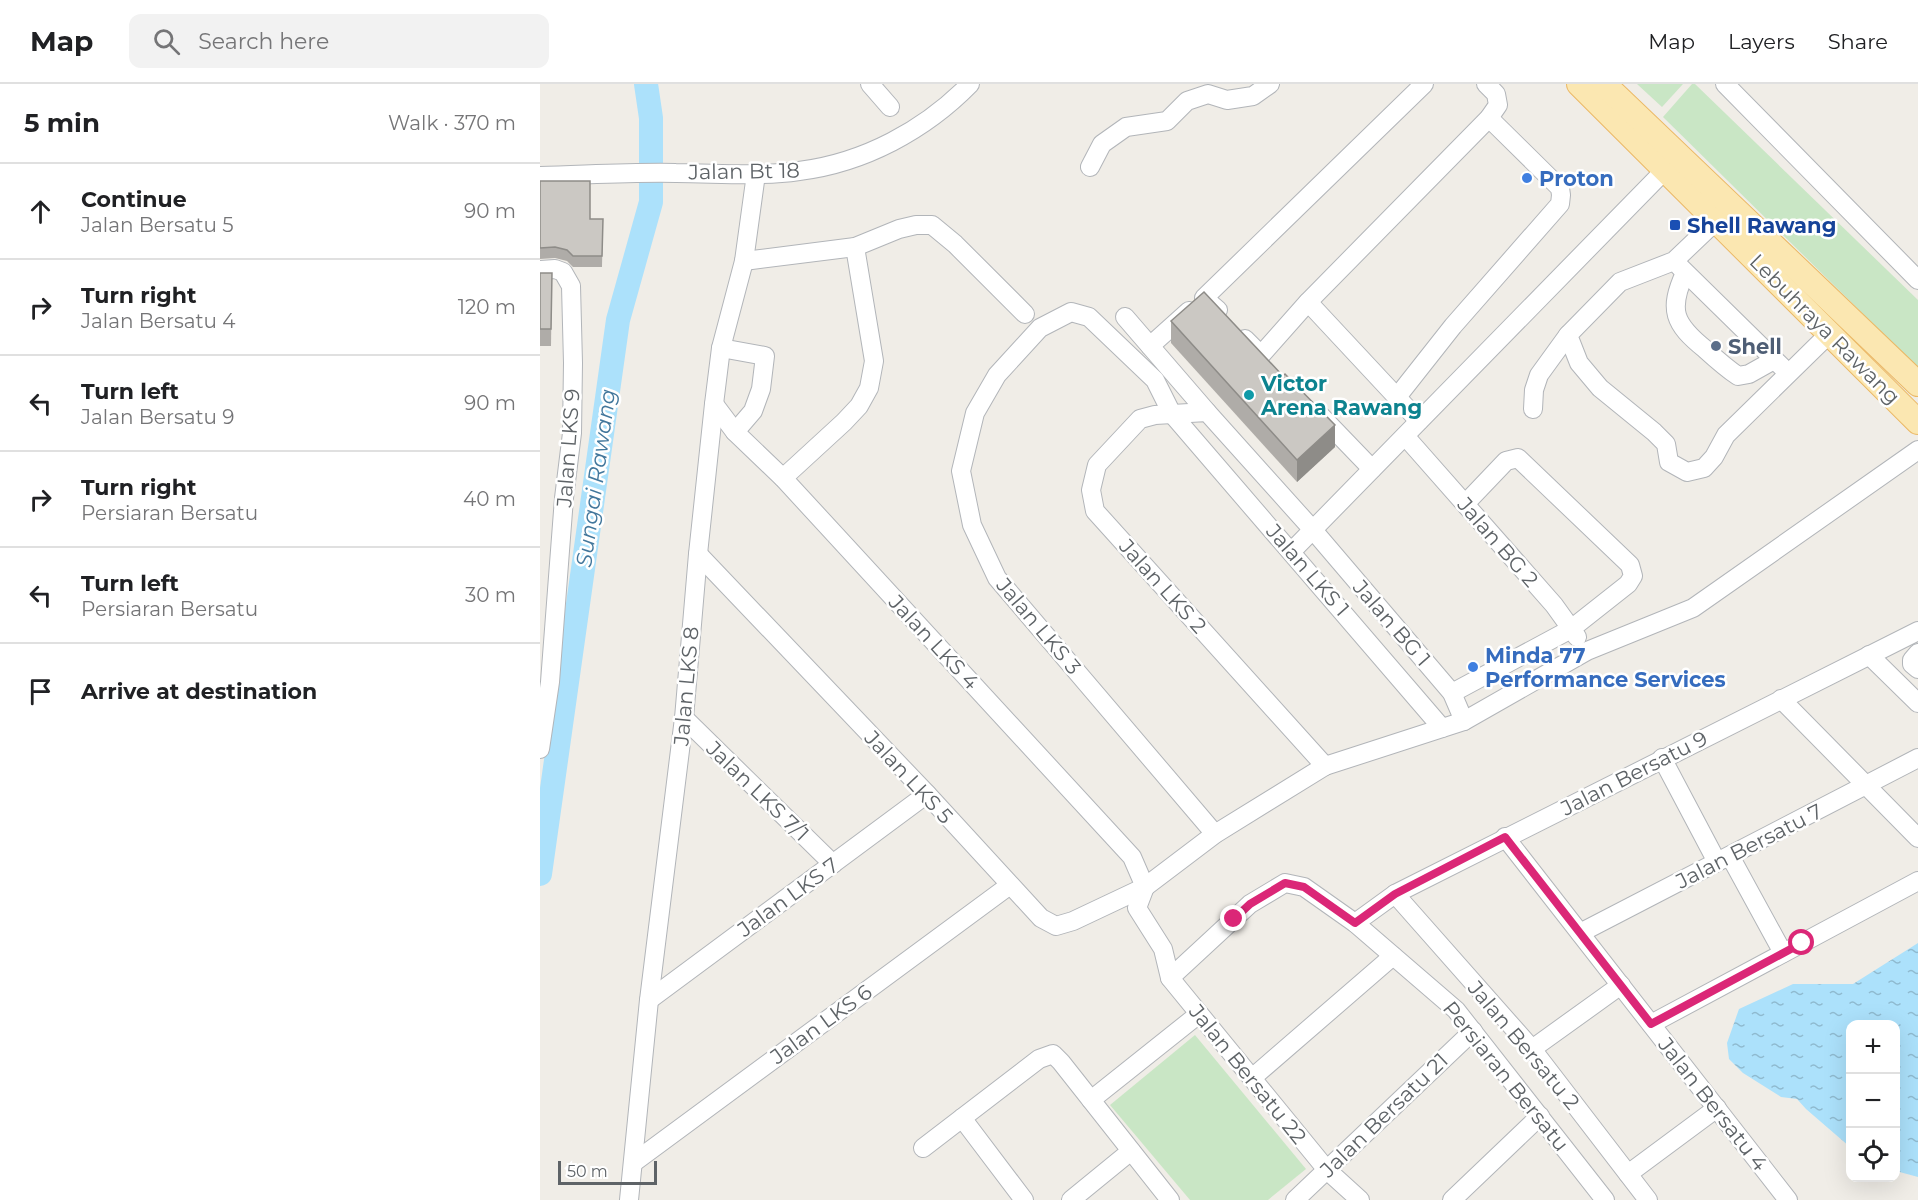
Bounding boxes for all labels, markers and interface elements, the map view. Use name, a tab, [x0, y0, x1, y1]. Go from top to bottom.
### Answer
search box	[129, 14, 549, 68]
text: Map	[30, 24, 93, 58]
icon: search	[150, 25, 183, 58]
text: Search here	[198, 28, 329, 55]
text: Map	[1648, 29, 1695, 54]
text: Layers	[1728, 29, 1795, 54]
text: Share	[1828, 29, 1888, 54]
text: 5 min	[24, 107, 100, 139]
text: Walk · 370 m	[388, 111, 516, 135]
street label: Jalan Bt 18	[687, 158, 800, 184]
place label: Proton	[1539, 166, 1614, 191]
marker: Proton	[1520, 171, 1534, 185]
text: Continue	[81, 186, 187, 213]
icon: ahead	[24, 195, 57, 228]
text: 90 m	[464, 199, 516, 223]
text: Jalan Bersatu 5	[81, 213, 234, 237]
place label: Shell Rawang	[1687, 213, 1836, 238]
marker: Shell Rawang	[1668, 218, 1682, 232]
street label: Lebuhraya Rawang	[1745, 249, 1905, 409]
text: Turn right	[81, 282, 196, 309]
icon: right	[24, 291, 57, 324]
text: 120 m	[458, 295, 516, 319]
text: Jalan Bersatu 4	[81, 309, 235, 333]
place label: Shell	[1728, 334, 1782, 359]
marker: Shell	[1709, 339, 1723, 353]
place label: Victor Arena Rawang	[1260, 371, 1422, 420]
text: Turn left	[81, 378, 179, 405]
icon: left	[24, 387, 57, 420]
water label: Sungai Rawang	[570, 387, 622, 569]
street label: Jalan LKS 9	[551, 388, 585, 509]
marker: Victor Arena Rawang	[1242, 388, 1256, 402]
text: 90 m	[464, 391, 516, 415]
text: Jalan Bersatu 9	[81, 405, 234, 429]
text: Turn right	[81, 474, 196, 501]
icon: right	[24, 483, 57, 516]
text: 40 m	[463, 487, 516, 511]
street label: Jalan BG 2	[1452, 491, 1544, 592]
text: Persiaran Bersatu	[81, 501, 258, 525]
street label: Jalan LKS 1	[1261, 518, 1355, 621]
street label: Jalan LKS 2	[1114, 533, 1212, 638]
text: Turn left	[81, 570, 179, 597]
street label: Jalan LKS 3	[991, 572, 1086, 679]
street label: Jalan BG 1	[1347, 574, 1436, 671]
icon: left	[24, 579, 57, 612]
text: 30 m	[465, 583, 516, 607]
street label: Jalan LKS 4	[883, 589, 984, 694]
text: Persiaran Bersatu	[81, 597, 258, 621]
street label: Jalan LKS 8	[668, 625, 704, 748]
place label: Minda 77 Performance Services	[1485, 643, 1726, 692]
marker: Minda 77 Performance Services	[1466, 660, 1480, 674]
icon: arrive	[24, 675, 57, 708]
text: Arrive at destination	[81, 678, 317, 705]
street label: Jalan LKS 5	[859, 725, 958, 829]
street label: Jalan Bersatu 9	[1556, 725, 1711, 821]
street label: Jalan LKS 7/1	[701, 735, 814, 846]
street label: Jalan Bersatu 7	[1671, 798, 1826, 894]
street label: Jalan LKS 7	[732, 852, 843, 943]
route end	[1220, 905, 1246, 931]
route start	[1788, 929, 1814, 955]
street label: Jalan Bersatu 2	[1462, 975, 1585, 1114]
street label: Jalan LKS 6	[765, 979, 877, 1070]
street label: Persiaran Bersatu	[1438, 996, 1574, 1156]
street label: Jalan Bersatu 22	[1183, 998, 1312, 1149]
map controls	[1846, 1020, 1900, 1182]
button: +	[1846, 1020, 1900, 1074]
street label: Jalan Bersatu 4	[1653, 1032, 1773, 1176]
street label: Jalan Bersatu 21	[1314, 1048, 1453, 1183]
button: −	[1846, 1074, 1900, 1128]
button: locate	[1846, 1128, 1900, 1182]
scale bar	[558, 1158, 657, 1186]
text: 50 m	[567, 1162, 608, 1181]

